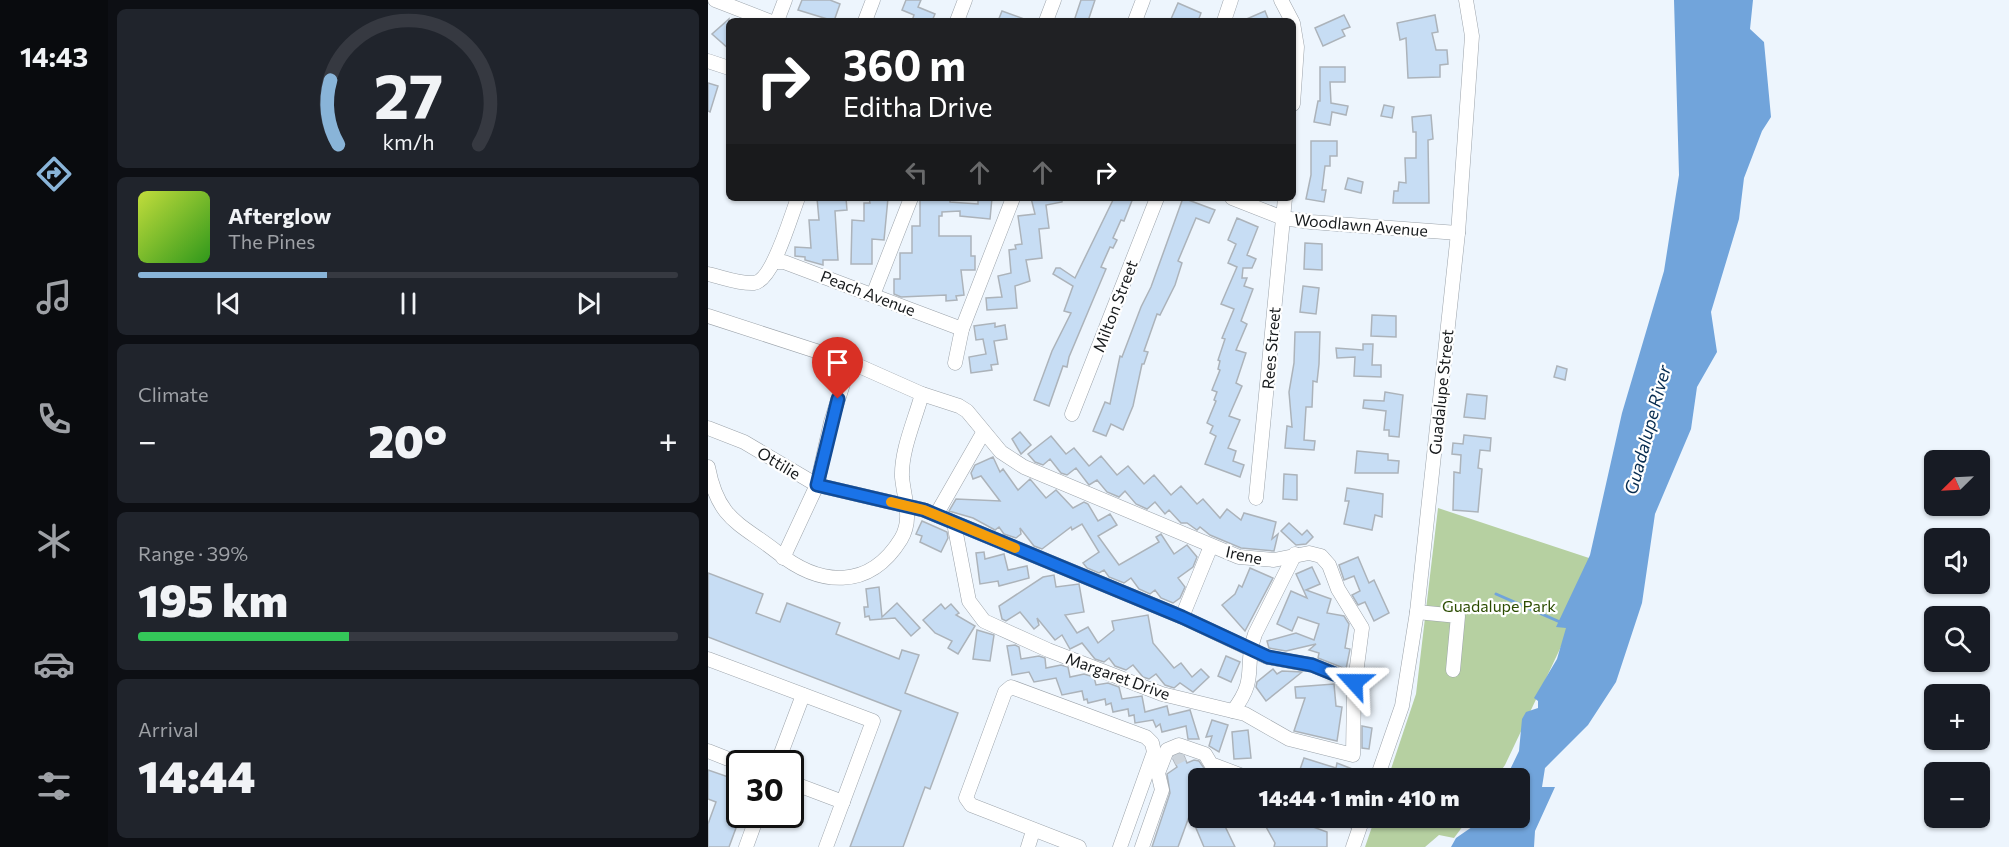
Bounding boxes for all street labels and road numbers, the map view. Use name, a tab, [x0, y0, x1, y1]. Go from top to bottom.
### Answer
street label: Woodlawn Avenue	[1293, 209, 1429, 240]
street label: Milton Street	[1088, 257, 1141, 354]
street label: Peach Avenue	[818, 266, 918, 319]
street label: Rees Street	[1257, 306, 1284, 390]
street label: Guadalupe Street	[1424, 328, 1457, 456]
street label: Ottilie	[754, 442, 804, 483]
street label: Irene	[1224, 541, 1264, 568]
street label: Margaret Drive	[1063, 648, 1173, 703]

